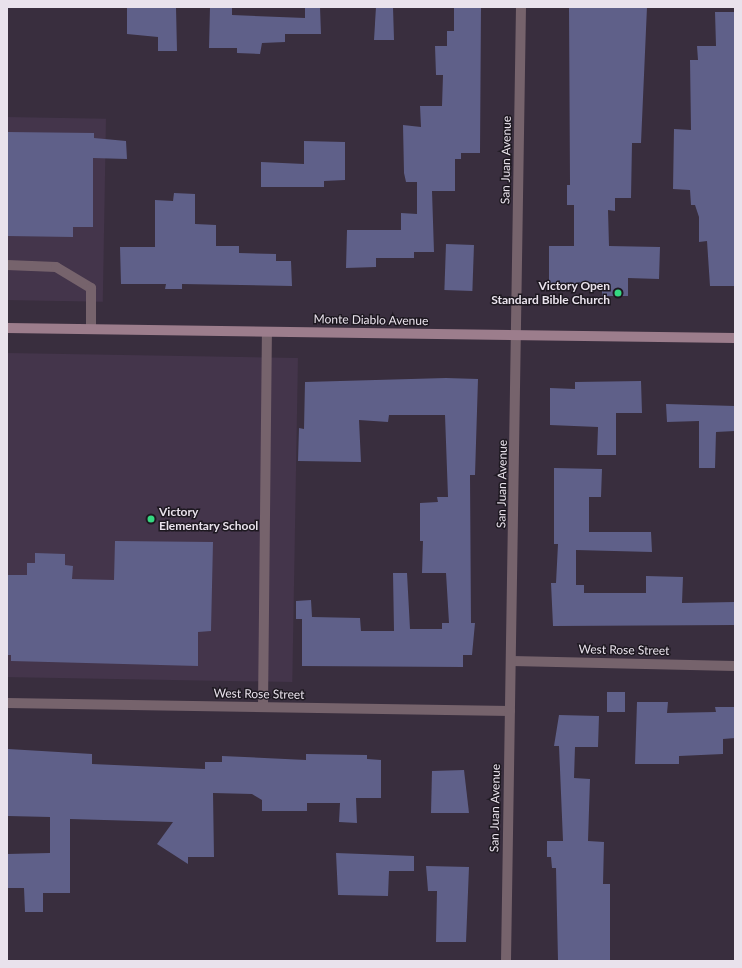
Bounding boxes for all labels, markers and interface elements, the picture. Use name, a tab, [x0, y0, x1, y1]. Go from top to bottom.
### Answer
street label: San Juan Avenue	[498, 115, 514, 205]
place label: Victory Open Standard Bible Church	[491, 279, 610, 307]
marker: Victory Open Standard Bible Church	[613, 288, 623, 298]
street label: Monte Diablo Avenue	[313, 312, 429, 328]
street label: San Juan Avenue	[494, 439, 510, 529]
place label: Victory Elementary School	[159, 505, 259, 533]
marker: Victory Elementary School	[146, 514, 156, 524]
street label: West Rose Street	[578, 642, 670, 658]
street label: West Rose Street	[213, 686, 305, 702]
street label: San Juan Avenue	[487, 763, 503, 853]

